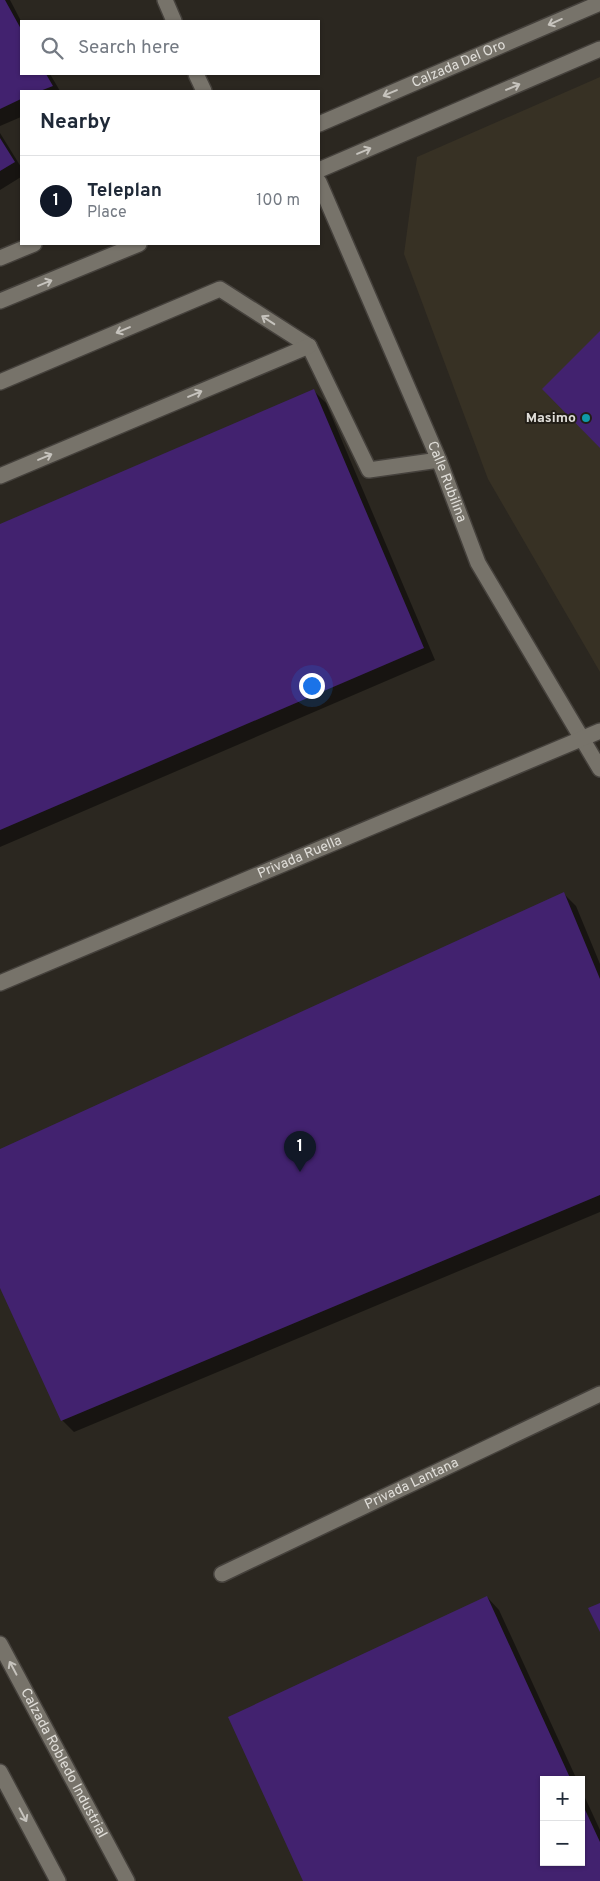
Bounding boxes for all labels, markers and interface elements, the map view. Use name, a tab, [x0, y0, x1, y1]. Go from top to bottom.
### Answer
one-way arrow	[548, 18, 563, 28]
search box	[20, 20, 320, 75]
icon: search	[38, 34, 66, 62]
text: Search here	[78, 36, 180, 60]
street label: Calzada Del Oro	[409, 36, 508, 92]
one-way arrow	[505, 81, 520, 91]
one-way arrow	[383, 89, 398, 99]
text: Nearby	[40, 109, 111, 136]
one-way arrow	[356, 145, 371, 155]
text: Teleplan	[87, 179, 162, 203]
text: 1	[53, 191, 59, 211]
text: 100 m	[256, 191, 300, 211]
text: Place	[87, 203, 127, 223]
one-way arrow	[37, 277, 52, 287]
one-way arrow	[262, 314, 276, 324]
one-way arrow	[116, 325, 131, 335]
one-way arrow	[187, 389, 202, 398]
place label: Masimo	[526, 410, 576, 427]
marker: Masimo	[580, 412, 592, 424]
street label: Calle Rubilina	[423, 439, 470, 525]
one-way arrow	[37, 452, 52, 461]
your location	[299, 673, 325, 699]
street label: Privada Ruella	[255, 832, 344, 882]
pin: 1	[284, 1131, 316, 1172]
street label: Privada Lantana	[362, 1454, 461, 1513]
one-way arrow	[8, 1661, 18, 1676]
street label: Calzada Robledo Industrial	[17, 1685, 111, 1841]
map controls	[540, 1776, 585, 1866]
button: +	[540, 1776, 585, 1821]
one-way arrow	[18, 1808, 28, 1823]
button: −	[540, 1821, 585, 1866]

